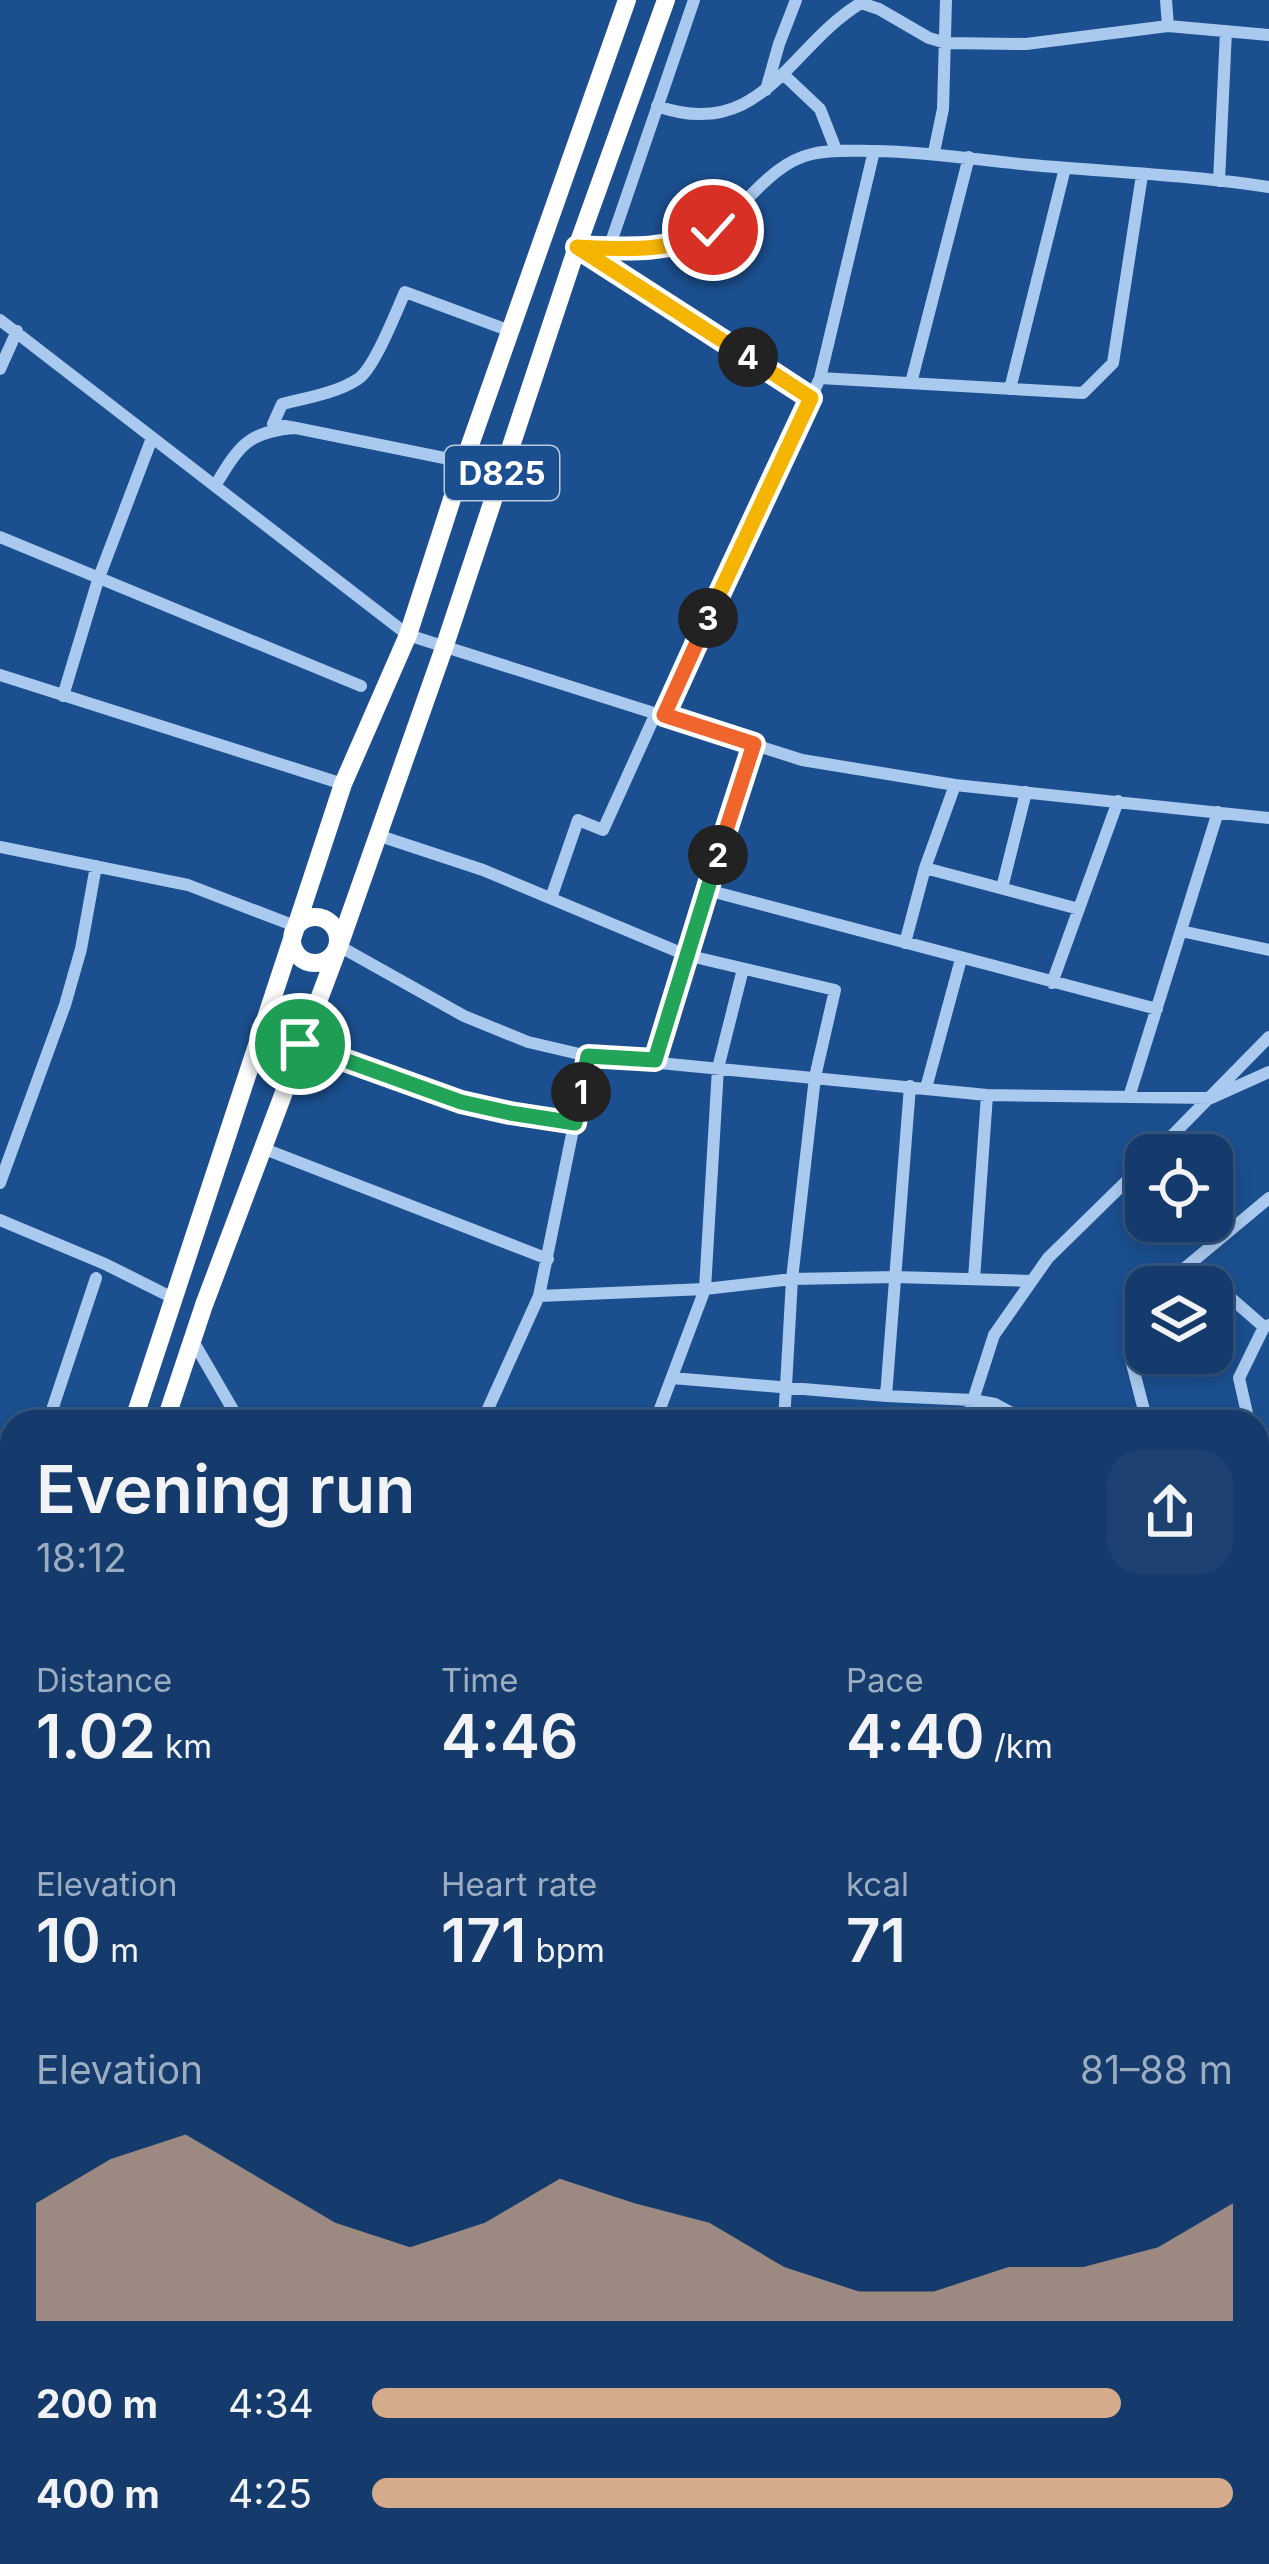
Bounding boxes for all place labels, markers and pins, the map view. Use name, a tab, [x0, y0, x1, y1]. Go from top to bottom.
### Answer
pin	[662, 179, 764, 281]
pin: 4	[718, 327, 778, 387]
pin: 3	[678, 588, 738, 648]
pin: 2	[688, 825, 748, 885]
pin	[249, 993, 351, 1095]
pin: 1	[551, 1062, 611, 1122]

